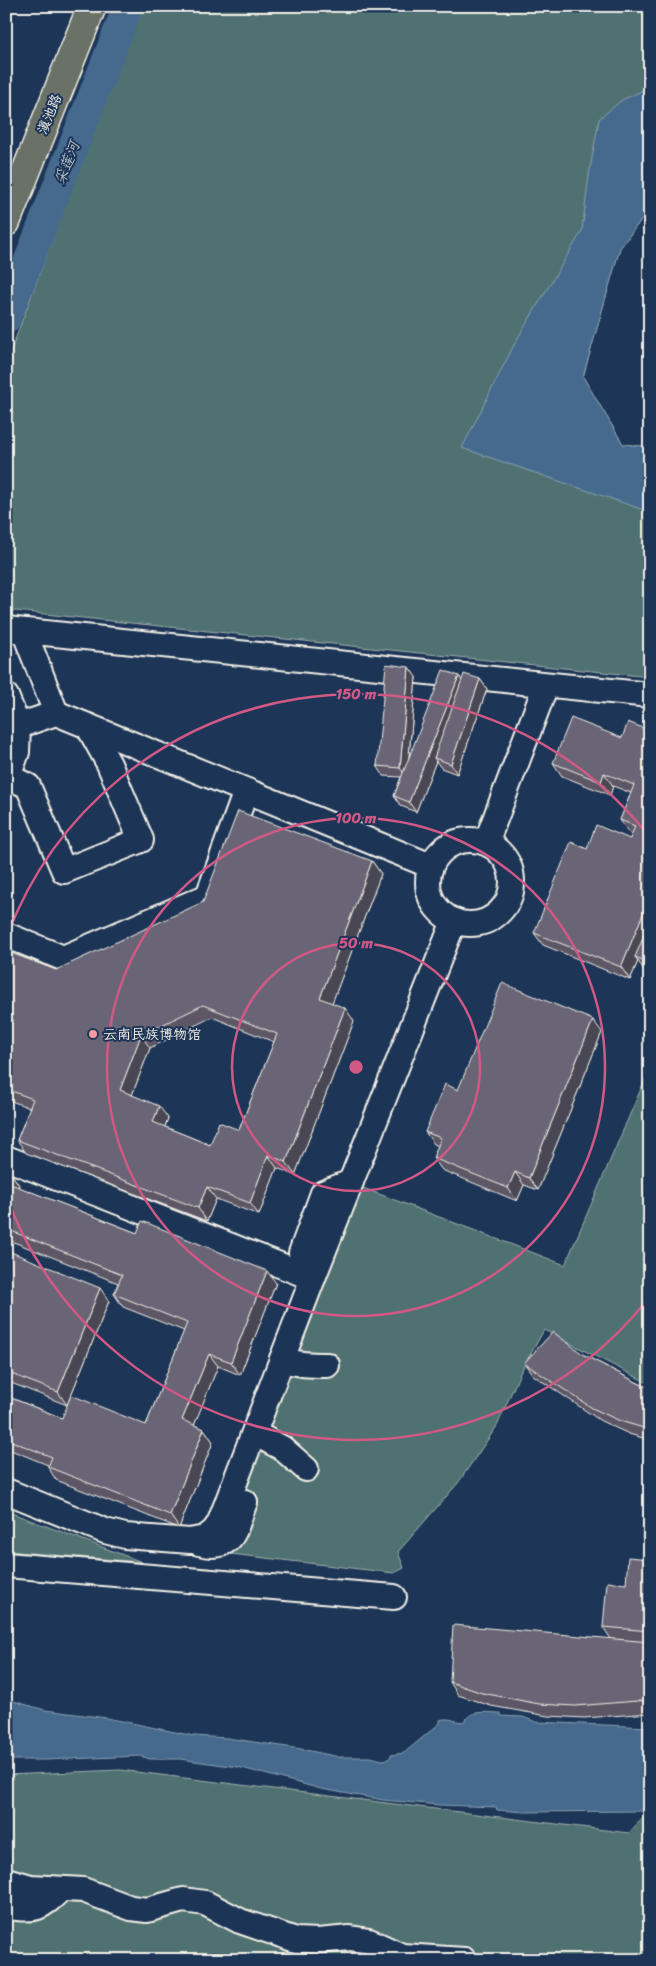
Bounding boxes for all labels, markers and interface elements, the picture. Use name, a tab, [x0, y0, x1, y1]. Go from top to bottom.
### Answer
street label: 滇池路	[30, 90, 69, 138]
water label: 采莲河	[47, 135, 88, 189]
text: 150 m	[336, 681, 377, 707]
text: 100 m	[336, 805, 377, 831]
text: 50 m	[339, 930, 374, 956]
place label: 云南民族博物馆	[103, 1022, 201, 1047]
marker: 云南民族博物馆	[87, 1028, 99, 1040]
centre of rings	[347, 1058, 365, 1076]

